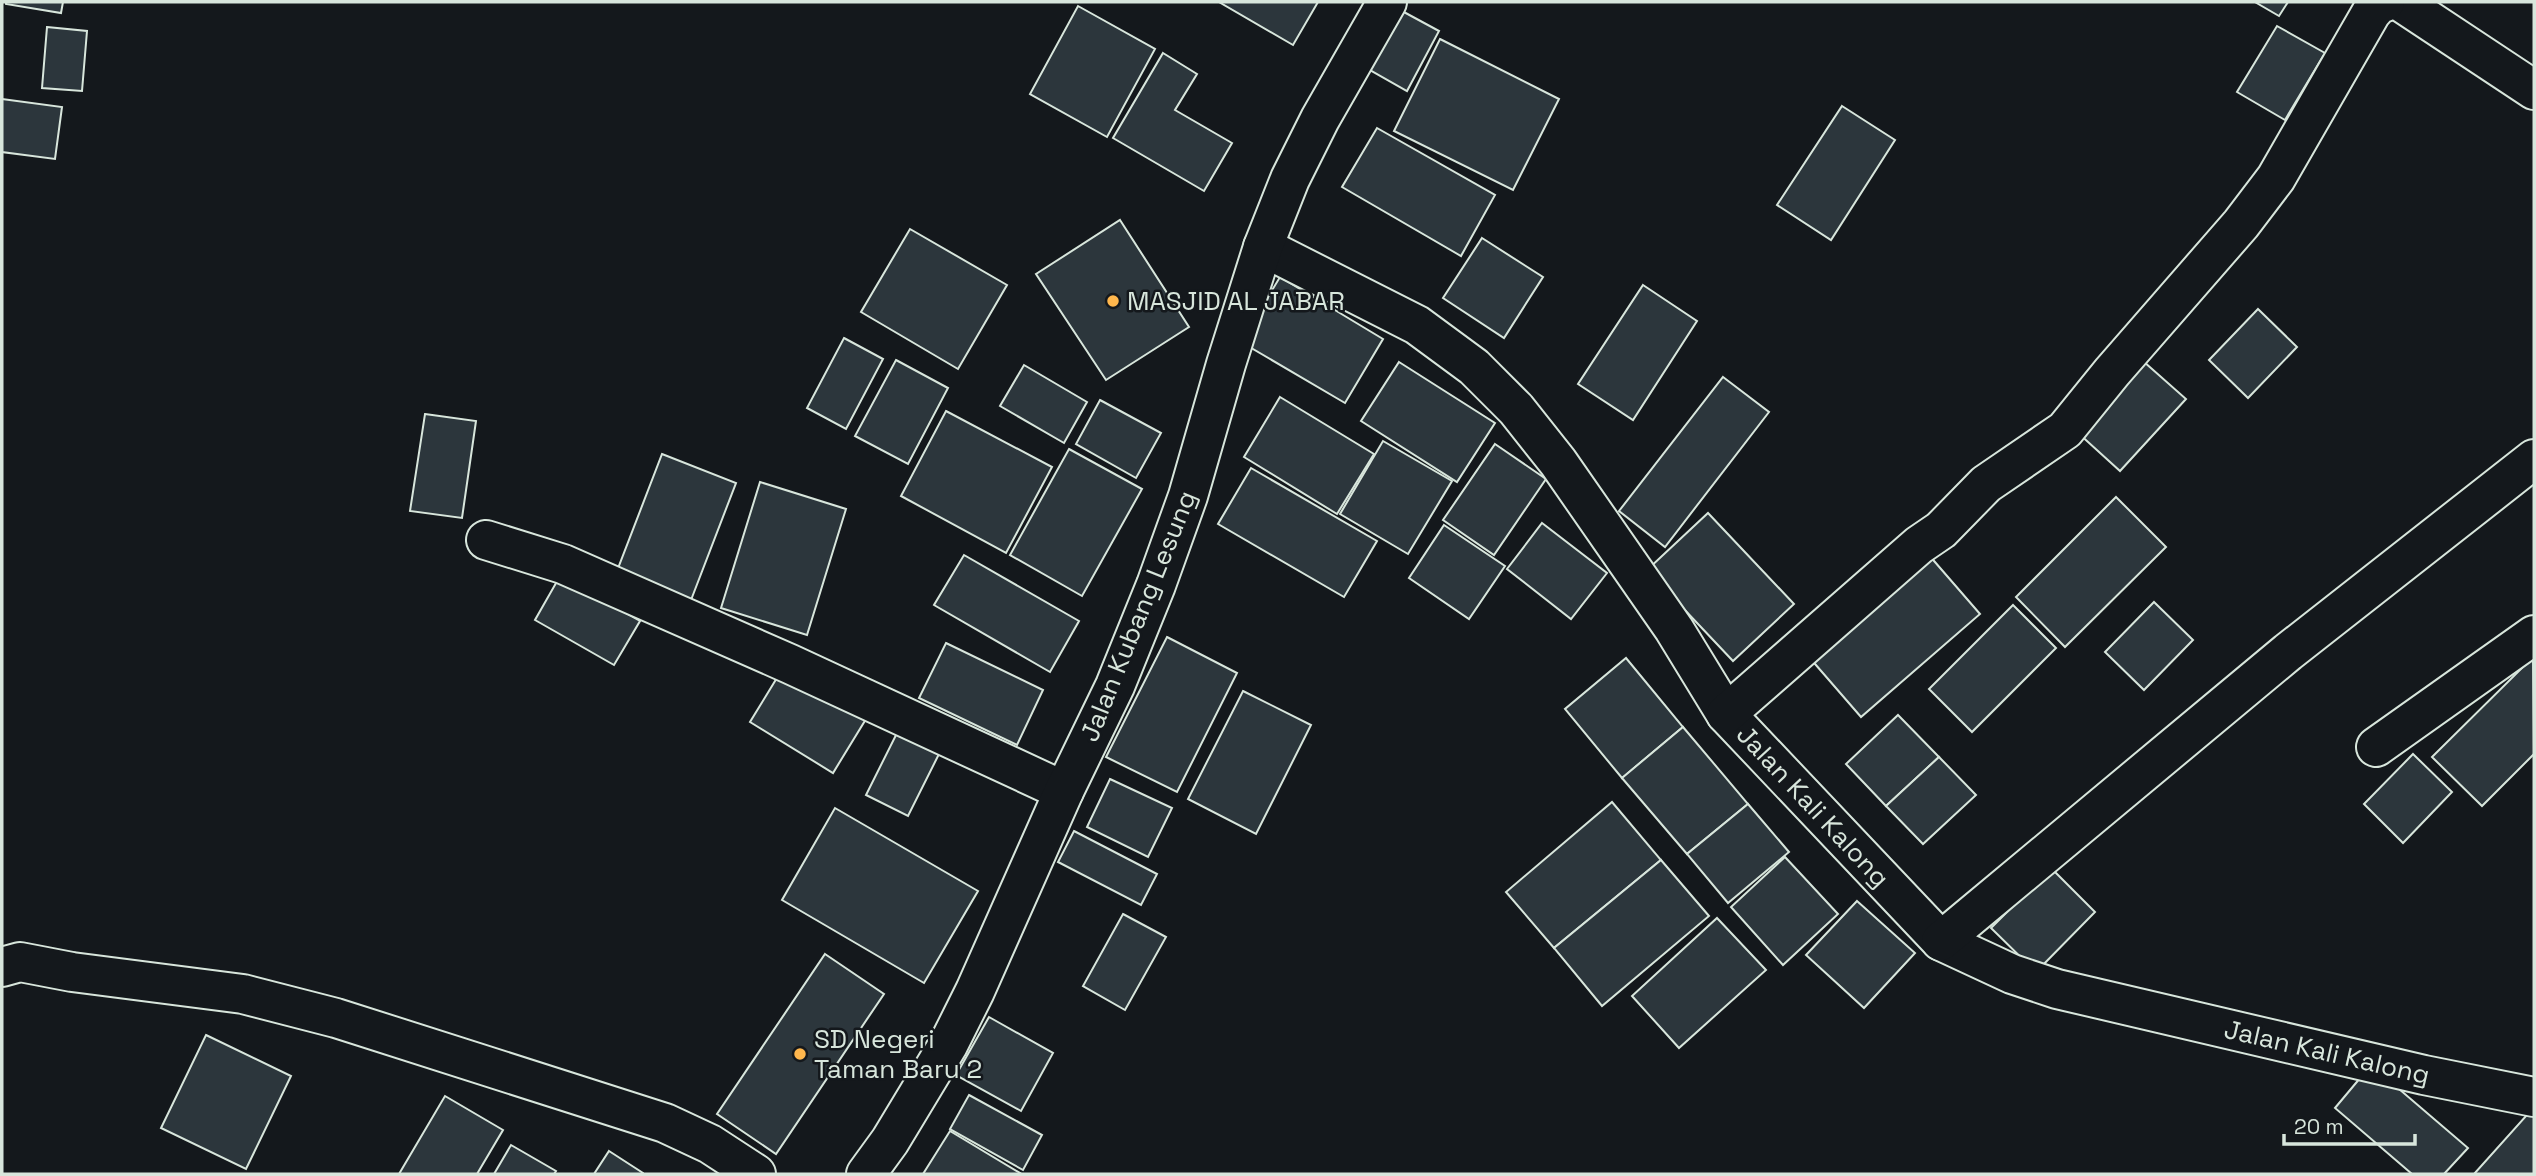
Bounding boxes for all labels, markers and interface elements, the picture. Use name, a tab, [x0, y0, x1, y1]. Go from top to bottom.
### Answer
place label: MASJID AL JABAR	[1127, 284, 1345, 318]
marker: MASJID AL JABAR	[1105, 293, 1121, 309]
street label: Jalan Kubang Lesung	[1072, 485, 1204, 747]
street label: Jalan Kali Kalong	[1729, 718, 1897, 894]
street label: Jalan Kali Kalong	[2221, 1012, 2433, 1092]
place label: SD Negeri Taman Baru 2	[814, 1022, 982, 1086]
marker: SD Negeri Taman Baru 2	[792, 1046, 808, 1062]
scale bar	[2284, 1102, 2415, 1146]
text: 20 m	[2294, 1113, 2344, 1140]

